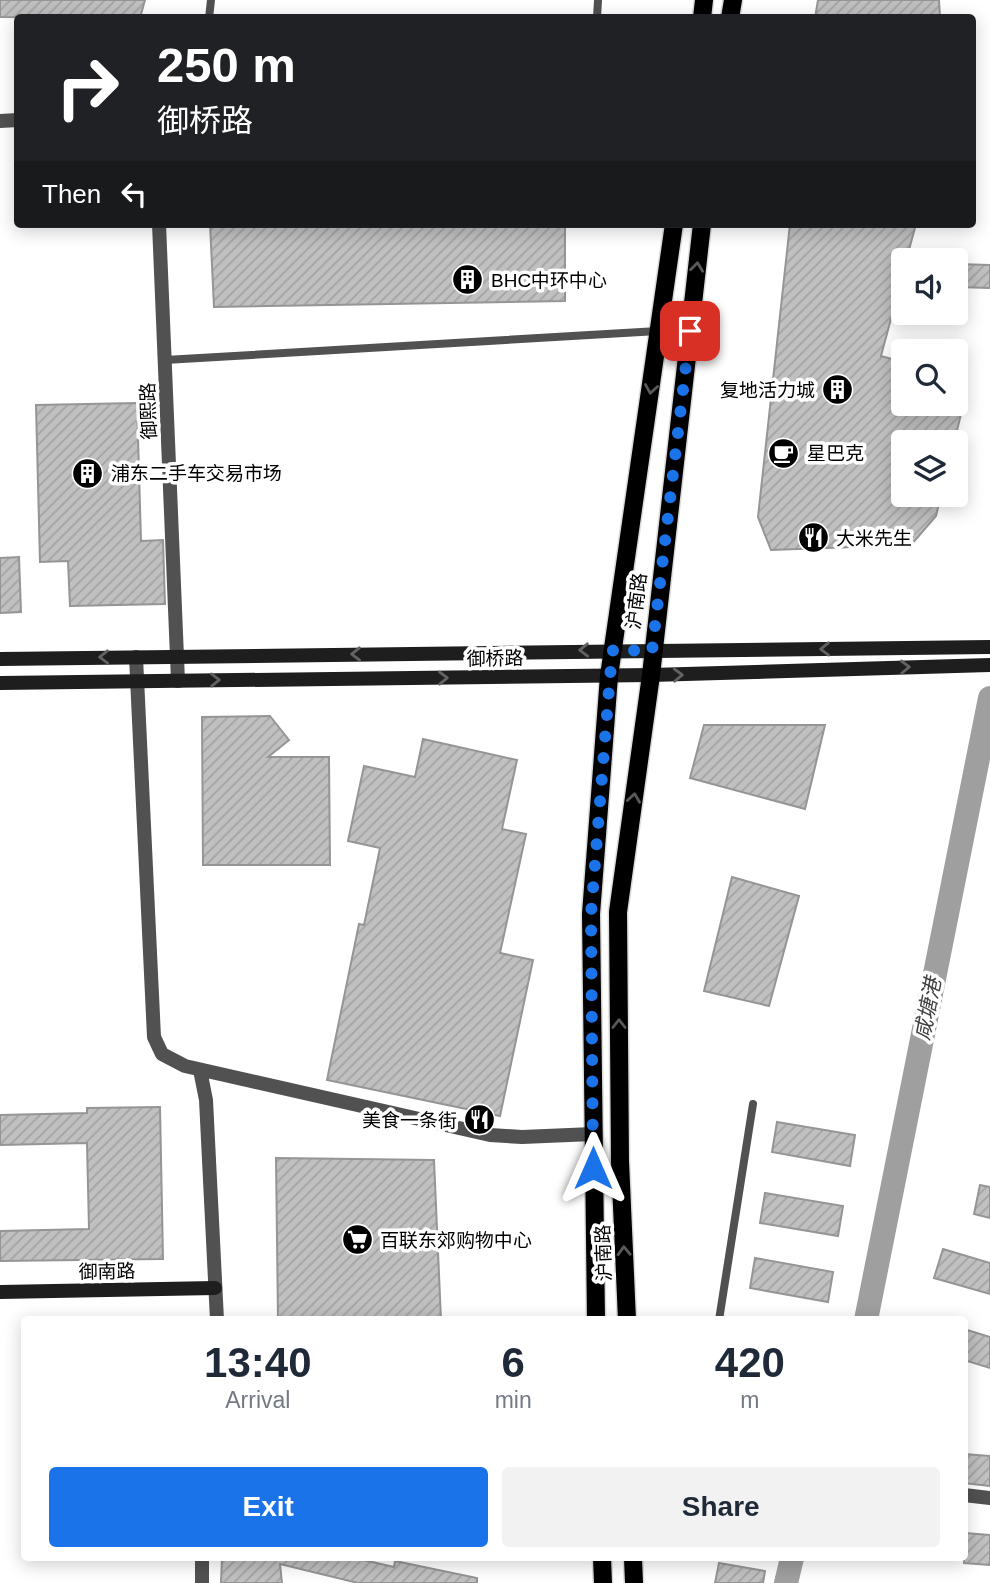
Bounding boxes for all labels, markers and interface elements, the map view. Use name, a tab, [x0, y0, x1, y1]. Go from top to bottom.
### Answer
text: 250 m	[157, 38, 296, 92]
icon: right	[42, 42, 133, 133]
text: 御桥路	[157, 103, 253, 139]
icon: left	[115, 175, 153, 213]
text: Then	[42, 179, 101, 209]
map controls	[891, 248, 968, 507]
button: sound	[891, 248, 968, 325]
one-way arrow	[690, 261, 705, 273]
building icon: BHC中环中心	[451, 263, 485, 297]
place label: BHC中环中心	[491, 270, 607, 291]
pin	[660, 301, 720, 361]
icon: arrive	[671, 312, 709, 350]
button: search	[891, 339, 968, 416]
building icon: 复地活力城	[821, 373, 855, 407]
place label: 复地活力城	[720, 380, 815, 401]
street label: 御熙路	[137, 382, 160, 440]
one-way arrow	[643, 383, 658, 395]
button: layers	[891, 430, 968, 507]
cafe icon: 星巴克	[767, 436, 801, 470]
place label: 星巴克	[807, 443, 864, 464]
building icon: 浦东二手车交易市场	[71, 456, 105, 490]
place label: 浦东二手车交易市场	[111, 463, 282, 484]
restaurant icon: 大米先生	[796, 521, 830, 555]
place label: 大米先生	[836, 528, 912, 549]
street label: 沪南路	[623, 571, 650, 631]
one-way arrow	[820, 641, 830, 657]
one-way arrow	[578, 643, 589, 658]
one-way arrow	[350, 646, 361, 661]
street label: 御桥路	[466, 648, 524, 669]
one-way arrow	[98, 649, 109, 665]
one-way arrow	[900, 660, 911, 675]
one-way arrow	[672, 667, 683, 682]
one-way arrow	[438, 670, 448, 686]
one-way arrow	[210, 672, 221, 688]
one-way arrow	[626, 792, 641, 803]
water label: 咸塘港	[910, 973, 945, 1042]
one-way arrow	[611, 1018, 627, 1029]
restaurant icon: 美食一条街	[463, 1103, 497, 1137]
place label: 美食一条街	[362, 1110, 457, 1131]
position arrow	[556, 1131, 630, 1205]
supermarket icon: 百联东郊购物中心	[340, 1223, 374, 1257]
street label: 沪南路	[592, 1224, 615, 1282]
place label: 百联东郊购物中心	[380, 1230, 532, 1251]
one-way arrow	[616, 1246, 631, 1257]
street label: 御南路	[78, 1261, 136, 1282]
text: 13:40	[204, 1339, 312, 1386]
text: 6	[501, 1339, 525, 1386]
text: 420	[715, 1339, 785, 1386]
text: Arrival	[225, 1387, 290, 1413]
text: min	[495, 1387, 532, 1413]
text: m	[740, 1387, 759, 1413]
button: Exit	[49, 1467, 488, 1547]
button: Share	[502, 1467, 940, 1547]

